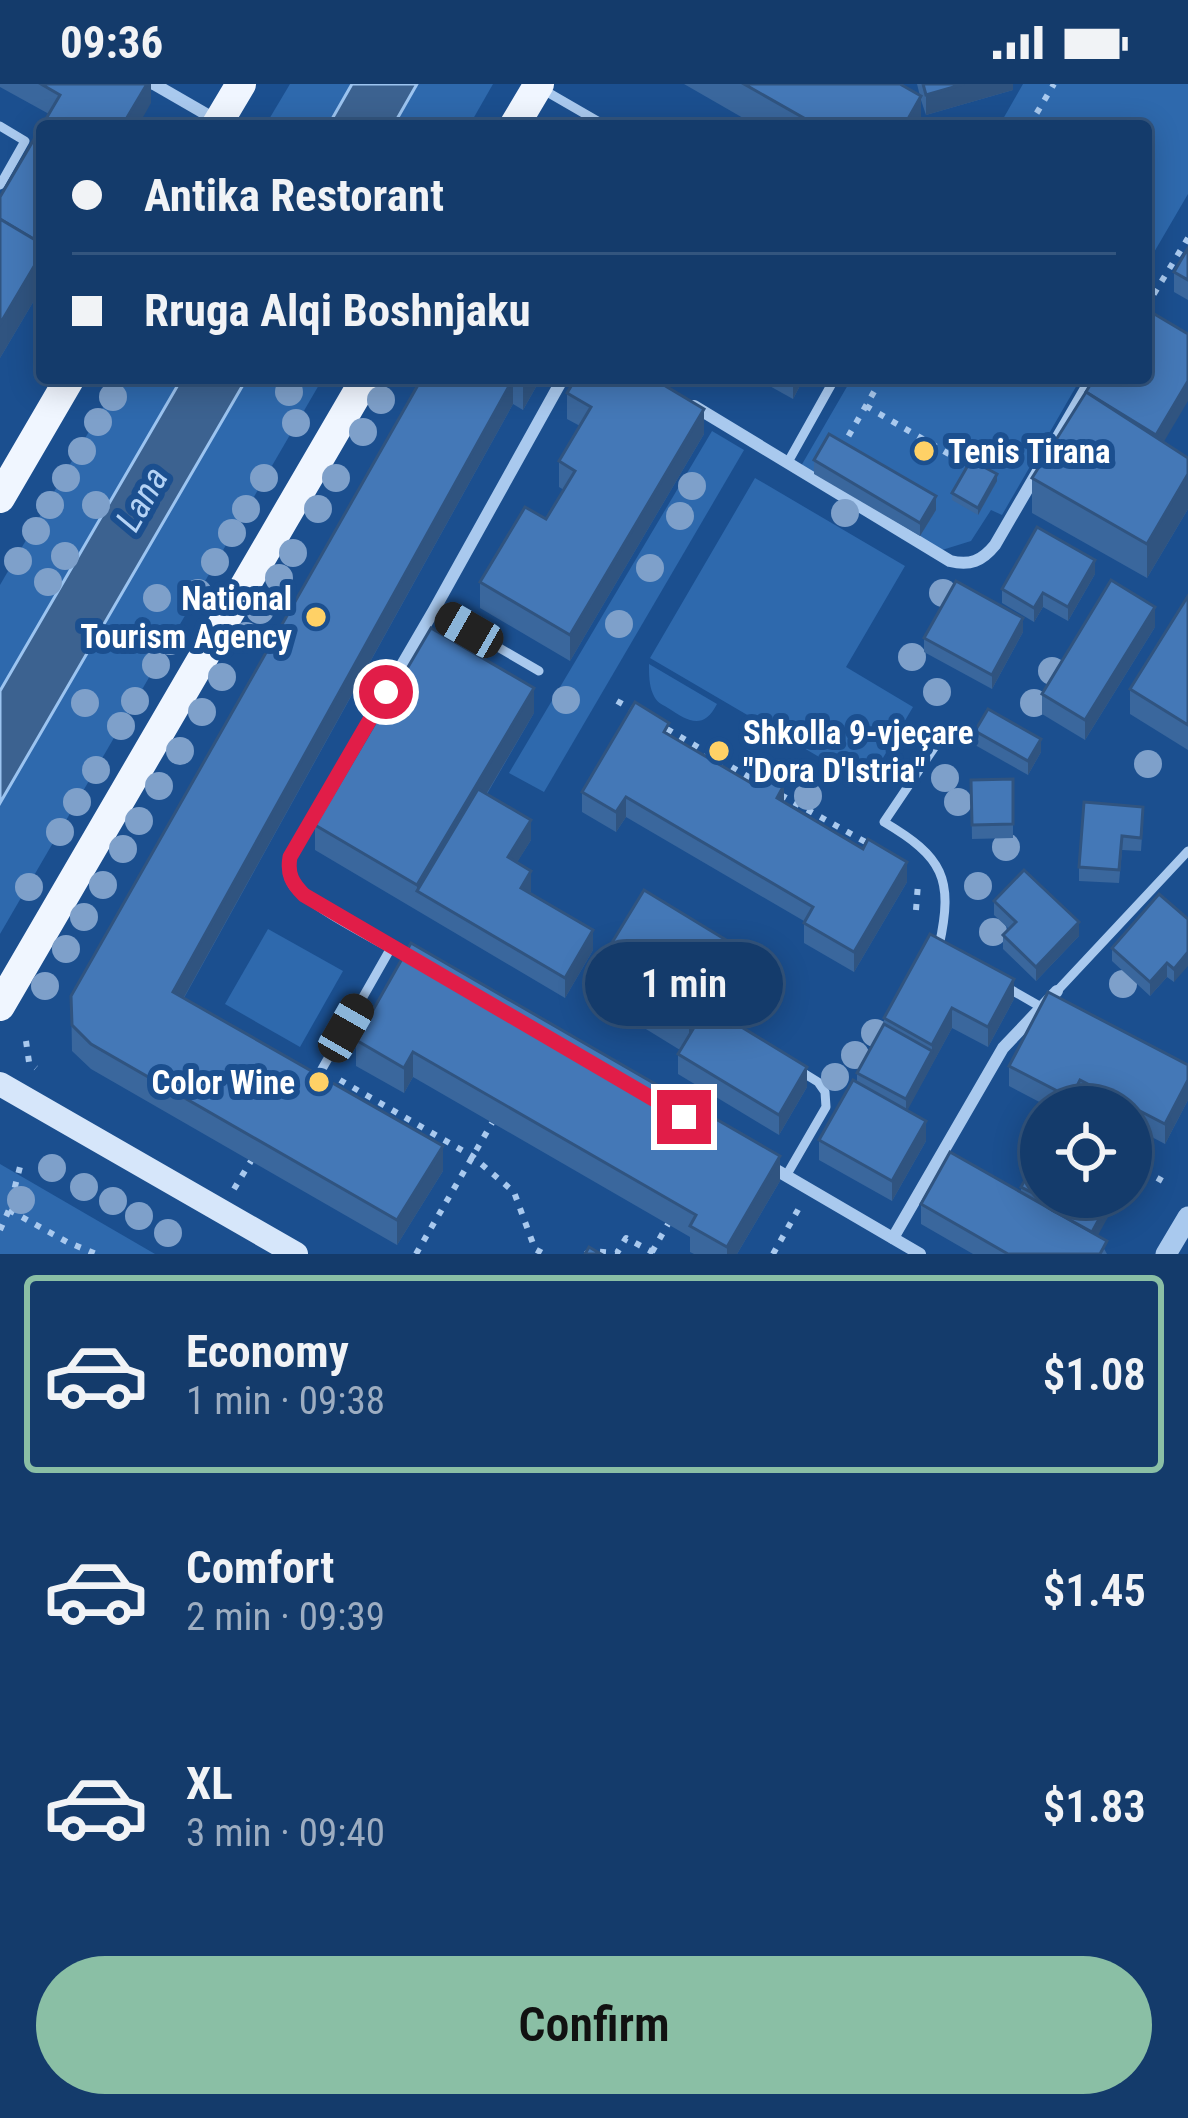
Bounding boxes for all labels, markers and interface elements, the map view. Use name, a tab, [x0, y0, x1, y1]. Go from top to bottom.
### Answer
text: 09:36	[60, 16, 163, 69]
text: Antika Restorant	[144, 169, 444, 222]
text: Rruga Alqi Boshnjaku	[144, 284, 531, 337]
place label: Tenis Tirana	[948, 432, 1110, 471]
marker: Tenis Tirana	[911, 438, 937, 464]
water label: Lana	[107, 459, 177, 539]
place label: National Tourism Agency	[80, 579, 292, 656]
car	[429, 596, 509, 664]
marker: National Tourism Agency	[303, 604, 329, 630]
route start	[359, 665, 413, 719]
place label: Shkolla 9-vjeçare "Dora D'Istria"	[743, 713, 973, 790]
marker: Shkolla 9-vjeçare "Dora D'Istria"	[706, 738, 732, 764]
callout: 1 min	[585, 943, 783, 1027]
text: 1 min	[641, 961, 727, 1007]
car	[312, 988, 380, 1068]
place label: Color Wine	[151, 1063, 295, 1102]
marker: Color Wine	[306, 1069, 332, 1095]
map controls	[1020, 1086, 1152, 1218]
button: locate	[1020, 1086, 1152, 1218]
route end	[657, 1090, 711, 1144]
icon: car	[42, 1320, 150, 1428]
text: Economy	[186, 1325, 349, 1378]
text: $1.08	[1043, 1348, 1146, 1401]
text: 1 min · 09:38	[186, 1378, 385, 1424]
icon: car	[42, 1536, 150, 1644]
text: Comfort	[186, 1541, 334, 1594]
text: $1.45	[1043, 1564, 1146, 1617]
text: 2 min · 09:39	[186, 1594, 385, 1640]
icon: car	[42, 1752, 150, 1860]
text: XL	[186, 1757, 233, 1810]
text: $1.83	[1043, 1780, 1146, 1833]
text: 3 min · 09:40	[186, 1810, 385, 1856]
button: Confirm	[36, 1956, 1152, 2094]

